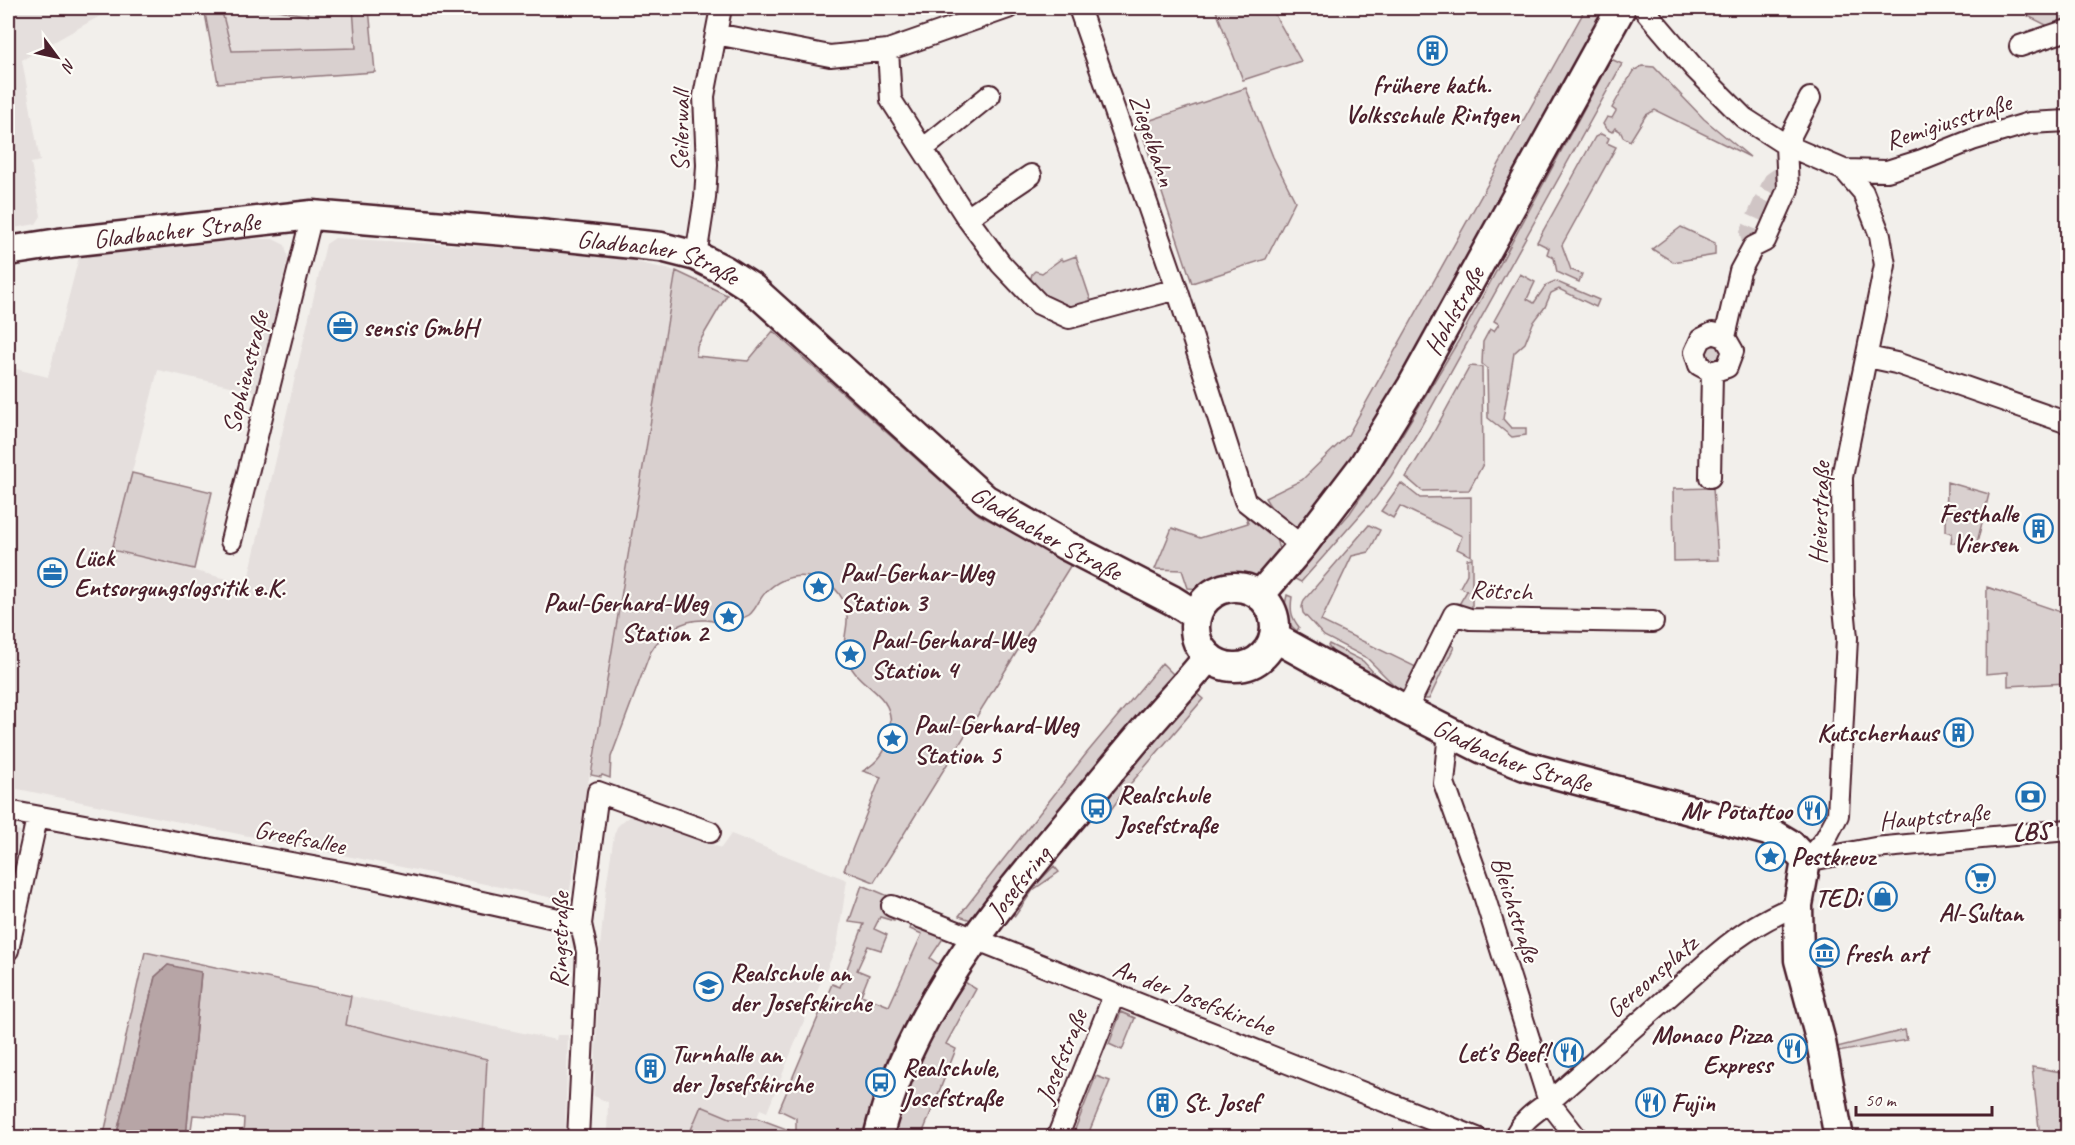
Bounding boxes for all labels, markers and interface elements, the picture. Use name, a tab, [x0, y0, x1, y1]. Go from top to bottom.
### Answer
north arrow	[27, 27, 87, 87]
building icon: frühere kath. Volksschule Rintgen	[1416, 34, 1448, 66]
text: N	[56, 55, 80, 77]
place label: frühere kath. Volksschule Rintgen	[1345, 68, 1520, 131]
street label: Remigiusstraße	[1881, 85, 2018, 157]
street label: Seilerwall	[663, 86, 698, 172]
street label: Ziegelbahn	[1121, 90, 1184, 191]
street label: Gladbacher Straße	[92, 205, 264, 256]
street label: Gladbacher Straße	[575, 222, 748, 294]
street label: Hohlstraße	[1416, 259, 1493, 361]
street label: Sophienstraße	[214, 305, 277, 437]
office icon: sensis GmbH	[326, 311, 358, 343]
place label: sensis GmbH	[363, 311, 483, 344]
street label: Heierstraße	[1801, 459, 1838, 565]
street label: Gladbacher Straße	[964, 478, 1129, 589]
place label: Festhalle Viersen	[1939, 497, 2020, 560]
building icon: Festhalle Viersen	[2023, 512, 2055, 544]
place label: Lück Entsorgungslogsitik e.K.	[74, 541, 286, 604]
office icon: Lück Entsorgungslogsitik e.K.	[37, 556, 69, 588]
place label: Paul-Gerhar-Weg Station 3	[840, 556, 997, 619]
place icon: Paul-Gerhar-Weg Station 3	[803, 571, 835, 603]
street label: Rötsch	[1469, 572, 1535, 609]
place label: Paul-Gerhard-Weg Station 2	[544, 586, 711, 649]
place icon: Paul-Gerhard-Weg Station 2	[713, 601, 745, 633]
place label: Paul-Gerhard-Weg Station 4	[871, 623, 1038, 686]
place icon: Paul-Gerhard-Weg Station 4	[834, 638, 866, 670]
place label: Paul-Gerhard-Weg Station 5	[914, 708, 1081, 771]
street label: Gladbacher Straße	[1427, 710, 1597, 801]
place label: Kutscherhaus	[1817, 716, 1941, 749]
building icon: Kutscherhaus	[1943, 716, 1975, 748]
place icon: Paul-Gerhard-Weg Station 5	[877, 723, 909, 755]
place label: Realschule Josefstraße	[1115, 778, 1219, 841]
bank icon: LBS	[2015, 781, 2047, 813]
bus stop icon: Realschule Josefstraße	[1080, 793, 1112, 825]
place label: Mr Potattoo	[1681, 794, 1794, 827]
restaurant icon: Mr Potattoo	[1797, 794, 1829, 826]
street label: Hauptstraße	[1878, 795, 1993, 838]
street label: Greefsallee	[252, 813, 350, 863]
place label: LBS	[2013, 815, 2053, 848]
street label: Josefsring	[978, 837, 1059, 928]
place icon: Pestkreuz	[1754, 840, 1786, 872]
place label: Pestkreuz	[1791, 840, 1877, 873]
street label: Bleichstraße	[1483, 852, 1549, 968]
supermarket icon: Al-Sultan	[1965, 862, 1997, 894]
place label: TEDi	[1815, 881, 1865, 914]
shop icon: TEDi	[1866, 881, 1898, 913]
street label: Ringstraße	[542, 889, 577, 988]
place label: Al-Sultan	[1939, 896, 2025, 929]
street label: Gereonsplatz	[1599, 926, 1706, 1025]
museum icon: fresh art	[1808, 937, 1840, 969]
place label: fresh art	[1845, 937, 1932, 970]
street label: An der Josefskirche	[1108, 952, 1281, 1044]
place label: Realschule an der Josefskirche	[730, 956, 874, 1019]
school or university icon: Realschule an der Josefskirche	[693, 971, 725, 1003]
street label: Josefstraße	[1027, 1002, 1096, 1110]
place label: Monaco Pizza Express	[1651, 1018, 1775, 1081]
restaurant icon: Monaco Pizza Express	[1777, 1033, 1809, 1065]
place label: Let's Beef!	[1457, 1036, 1554, 1069]
restaurant icon: Let's Beef!	[1553, 1036, 1585, 1068]
place label: Turnhalle an der Josefskirche	[671, 1037, 815, 1100]
place label: Realschule, Josefstraße	[900, 1051, 1004, 1114]
building icon: Turnhalle an der Josefskirche	[634, 1052, 666, 1084]
bus stop icon: Realschule, Josefstraße	[865, 1066, 897, 1098]
scale bar	[1856, 1079, 1992, 1117]
building icon: St. Josef	[1146, 1086, 1178, 1118]
place label: St. Josef	[1183, 1086, 1266, 1119]
restaurant icon: Fujin	[1634, 1086, 1666, 1118]
place label: Fujin	[1671, 1086, 1716, 1119]
text: 50 m	[1865, 1089, 1898, 1111]

